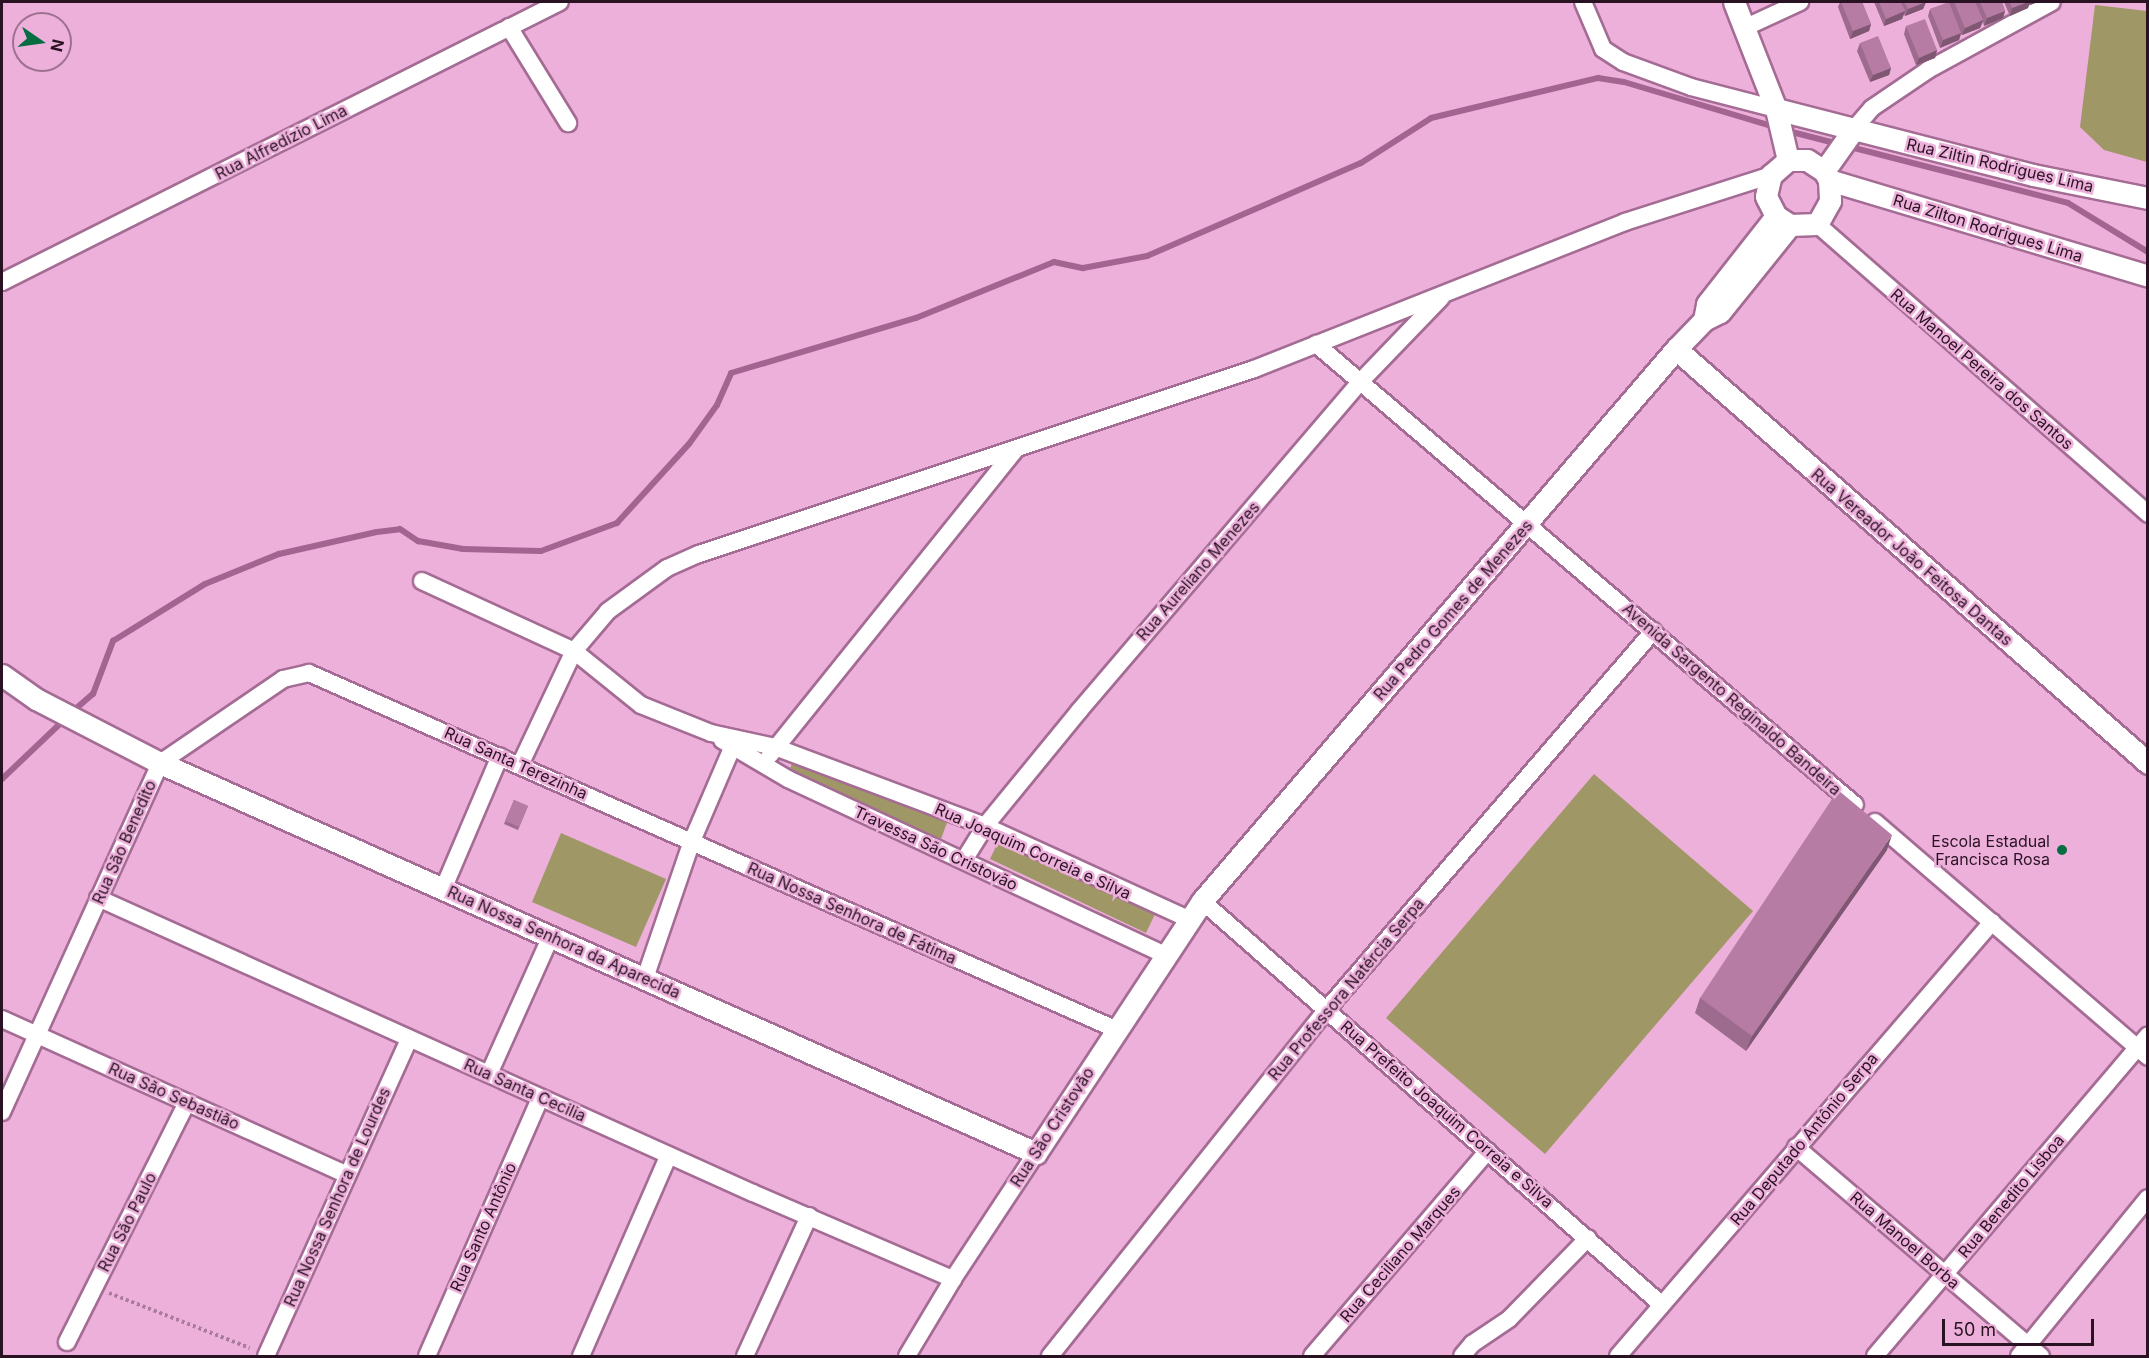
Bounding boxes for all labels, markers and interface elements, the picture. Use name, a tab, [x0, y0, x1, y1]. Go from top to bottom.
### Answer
north arrow	[12, 12, 72, 72]
text: N	[46, 37, 69, 54]
street label: Rua Alfredízio Lima	[212, 100, 350, 184]
street label: Rua Ziltin Rodrigues Lima	[1905, 134, 2095, 196]
street label: Rua Zilton Rodrigues Lima	[1891, 190, 2085, 266]
street label: Rua Manoel Pereira dos Santos	[1887, 284, 2077, 454]
street label: Rua Vereador João Feitosa Dantas	[1807, 464, 2017, 650]
street label: Rua Aureliano Menezes	[1132, 498, 1264, 644]
street label: Rua Pedro Gomes de Menezes	[1369, 516, 1537, 704]
street label: Avenida Sargento Reginaldo Bandeira	[1619, 599, 1845, 799]
street label: Rua Santa Terezinha	[441, 723, 591, 803]
street label: Rua São Benedito	[88, 777, 160, 907]
street label: Rua Joaquim Correia e Silva	[932, 799, 1134, 903]
street label: Travessa São Cristovão	[851, 802, 1021, 894]
place label: Escola Estadual Francisca Rosa	[1931, 831, 2050, 869]
marker: Escola Estadual Francisca Rosa	[2055, 843, 2069, 857]
street label: Rua Nossa Senhora de Fátima	[745, 858, 959, 968]
street label: Rua Nossa Senhora da Aparecida	[445, 882, 683, 1002]
street label: Rua Professora Natércia Serpa	[1264, 894, 1428, 1084]
street label: Rua Prefeito Joaquim Correia e Silva	[1337, 1016, 1557, 1212]
street label: Rua Deputado Antônio Serpa	[1726, 1049, 1882, 1229]
street label: Rua Santa Cecilia	[461, 1054, 589, 1126]
street label: Rua São Sebastião	[106, 1059, 242, 1133]
street label: Rua São Cristovão	[1006, 1064, 1098, 1190]
street label: Rua Nossa Senhora de Lourdes	[280, 1084, 394, 1310]
street label: Rua Benedito Lisboa	[1954, 1131, 2068, 1261]
street label: Rua Santo Antônio	[446, 1160, 520, 1294]
street label: Rua São Paulo	[94, 1169, 160, 1275]
street label: Rua Ceciliano Marques	[1336, 1182, 1464, 1326]
street label: Rua Manoel Borba	[1846, 1187, 1964, 1293]
scale bar	[1945, 1307, 2096, 1345]
text: 50 m	[1953, 1319, 1996, 1340]

